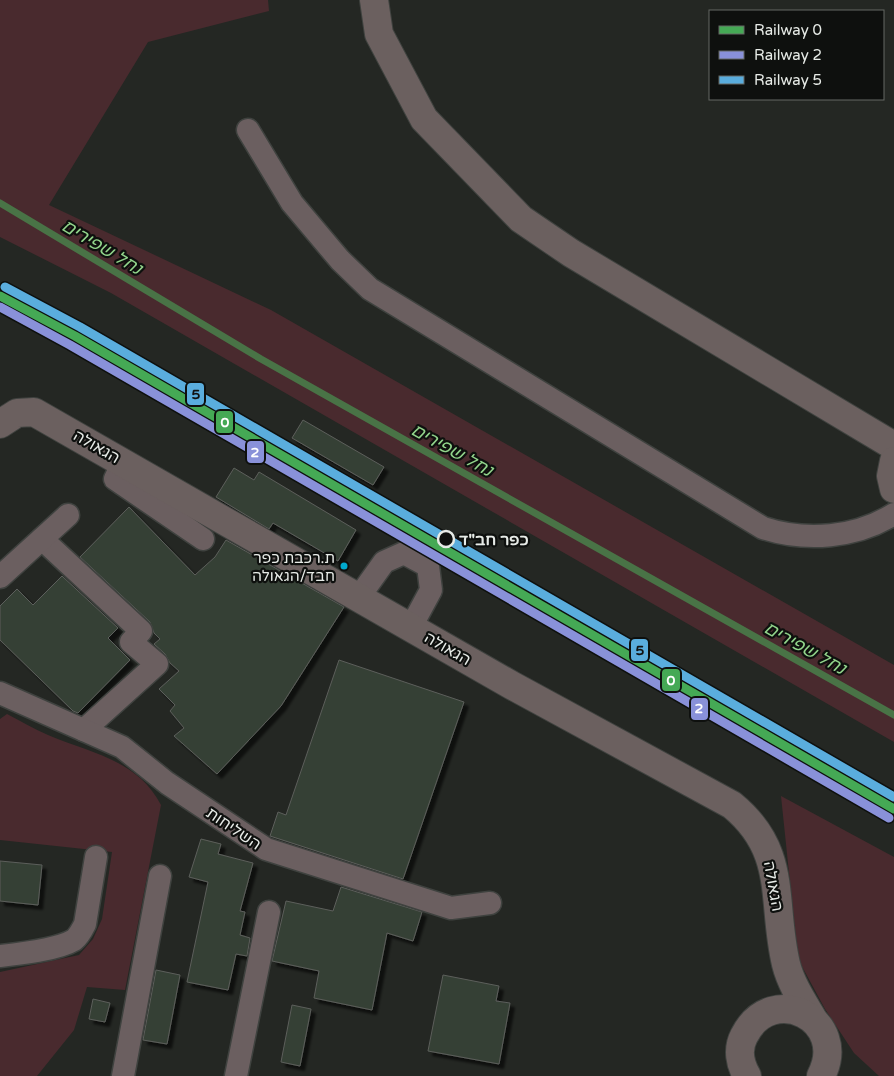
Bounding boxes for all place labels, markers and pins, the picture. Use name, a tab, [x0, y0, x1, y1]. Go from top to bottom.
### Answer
marker: כפר חב"ד	[437, 530, 455, 548]
place label: כפר חב"ד	[459, 530, 529, 550]
place label: ת.רכבת כפר חבד/הגאולה	[252, 549, 335, 585]
marker: ת.רכבת כפר חבד/הגאולה	[339, 561, 349, 571]

